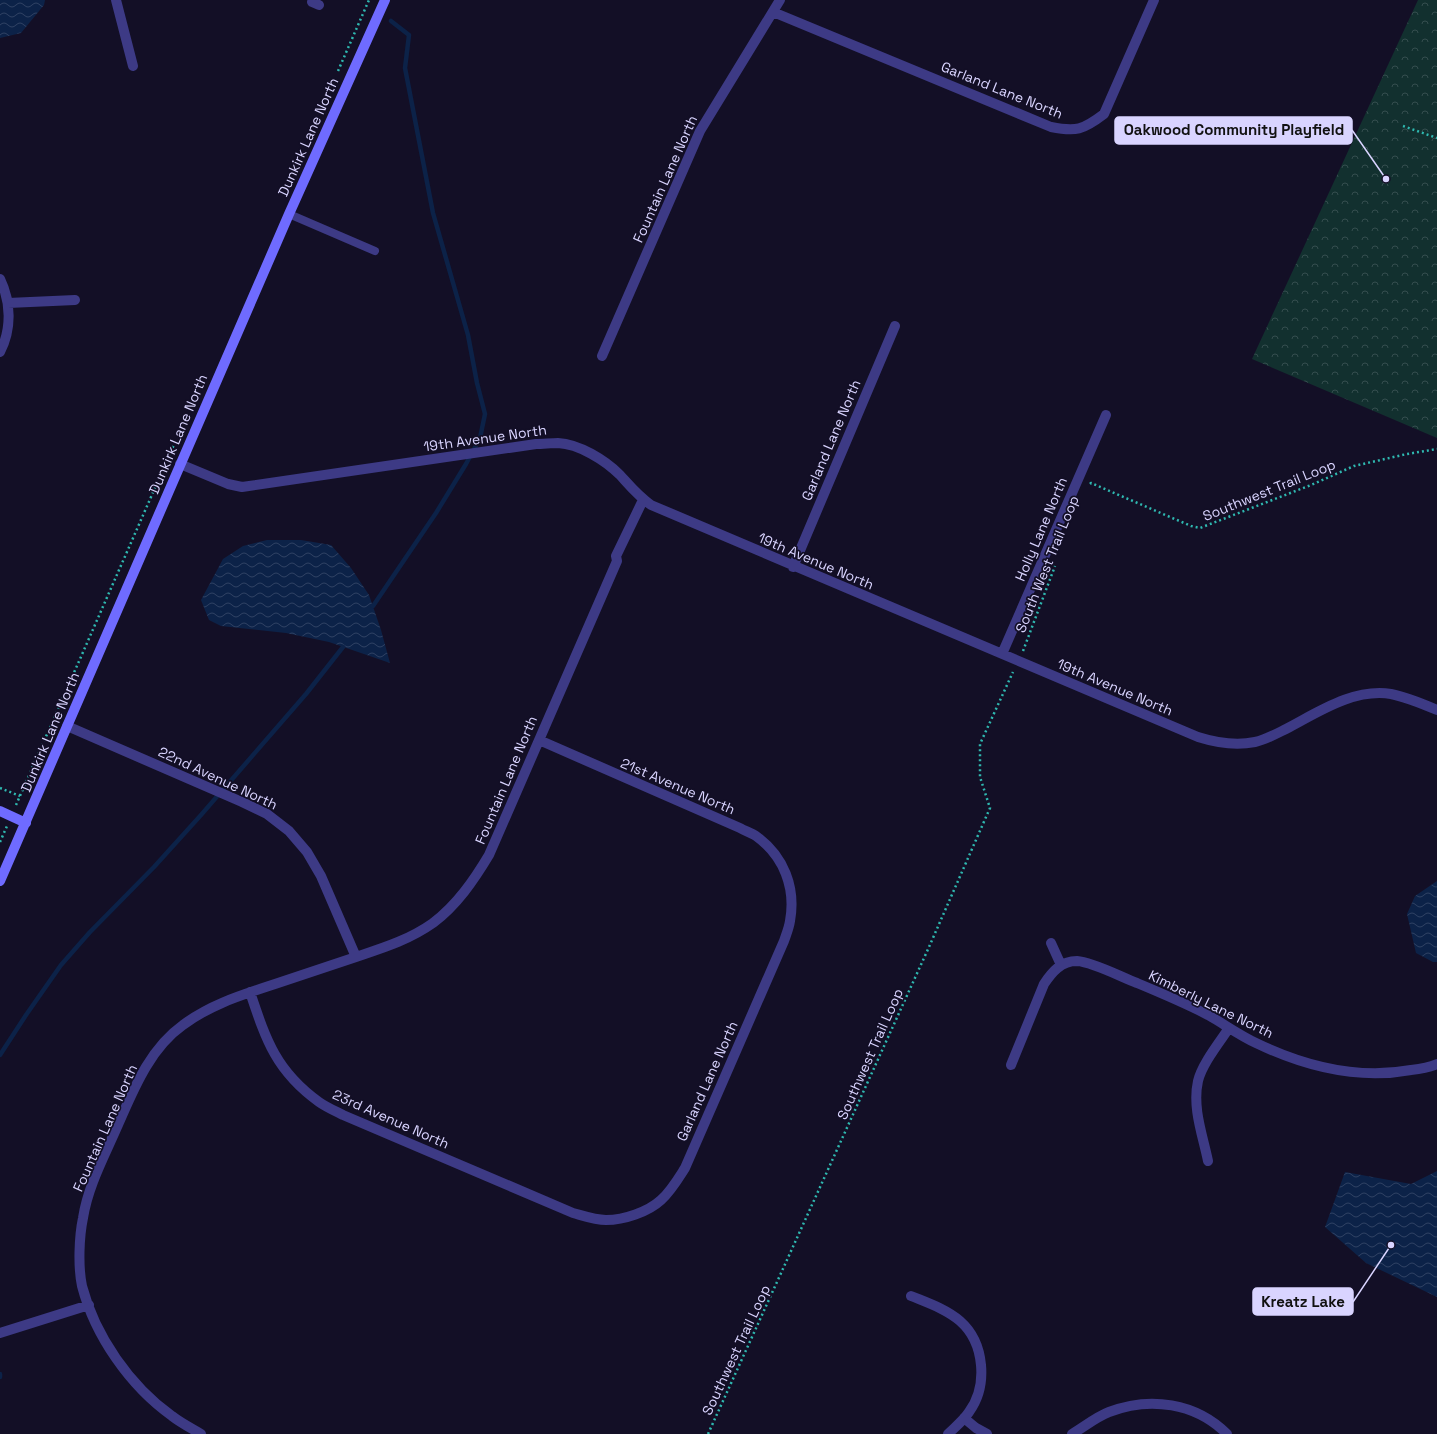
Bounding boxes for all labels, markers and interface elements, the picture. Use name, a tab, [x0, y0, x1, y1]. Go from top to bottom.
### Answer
street label: Garland Lane North	[939, 57, 1065, 123]
street label: Dunkirk Lane North	[274, 75, 342, 199]
street label: Fountain Lane North	[629, 113, 701, 245]
callout: Oakwood Community Playfield	[1115, 117, 1352, 144]
text: Oakwood Community Playfield	[1124, 120, 1344, 139]
street label: Dunkirk Lane North	[145, 371, 211, 497]
street label: Garland Lane North	[797, 377, 865, 503]
street label: 19th Avenue North	[422, 420, 548, 456]
street label: Southwest Trail Loop	[1200, 455, 1338, 525]
street label: Holly Lane North	[1011, 474, 1071, 584]
street label: South West Trail Loop	[1011, 493, 1083, 635]
street label: 19th Avenue North	[755, 528, 877, 594]
street label: 19th Avenue North	[1054, 654, 1176, 720]
street label: Dunkirk Lane North	[17, 669, 83, 795]
street label: Fountain Lane North	[471, 713, 541, 847]
street label: 22nd Avenue North	[156, 743, 280, 813]
street label: 21st Avenue North	[618, 754, 738, 818]
street label: Kimberly Lane North	[1146, 966, 1276, 1042]
street label: Southwest Trail Loop	[833, 986, 907, 1122]
street label: Garland Lane North	[672, 1018, 742, 1144]
street label: Fountain Lane North	[69, 1062, 141, 1194]
street label: 23rd Avenue North	[330, 1085, 452, 1153]
street label: Southwest Trail Loop	[698, 1282, 774, 1418]
callout: Kreatz Lake	[1253, 1288, 1353, 1315]
text: Kreatz Lake	[1261, 1292, 1345, 1311]

